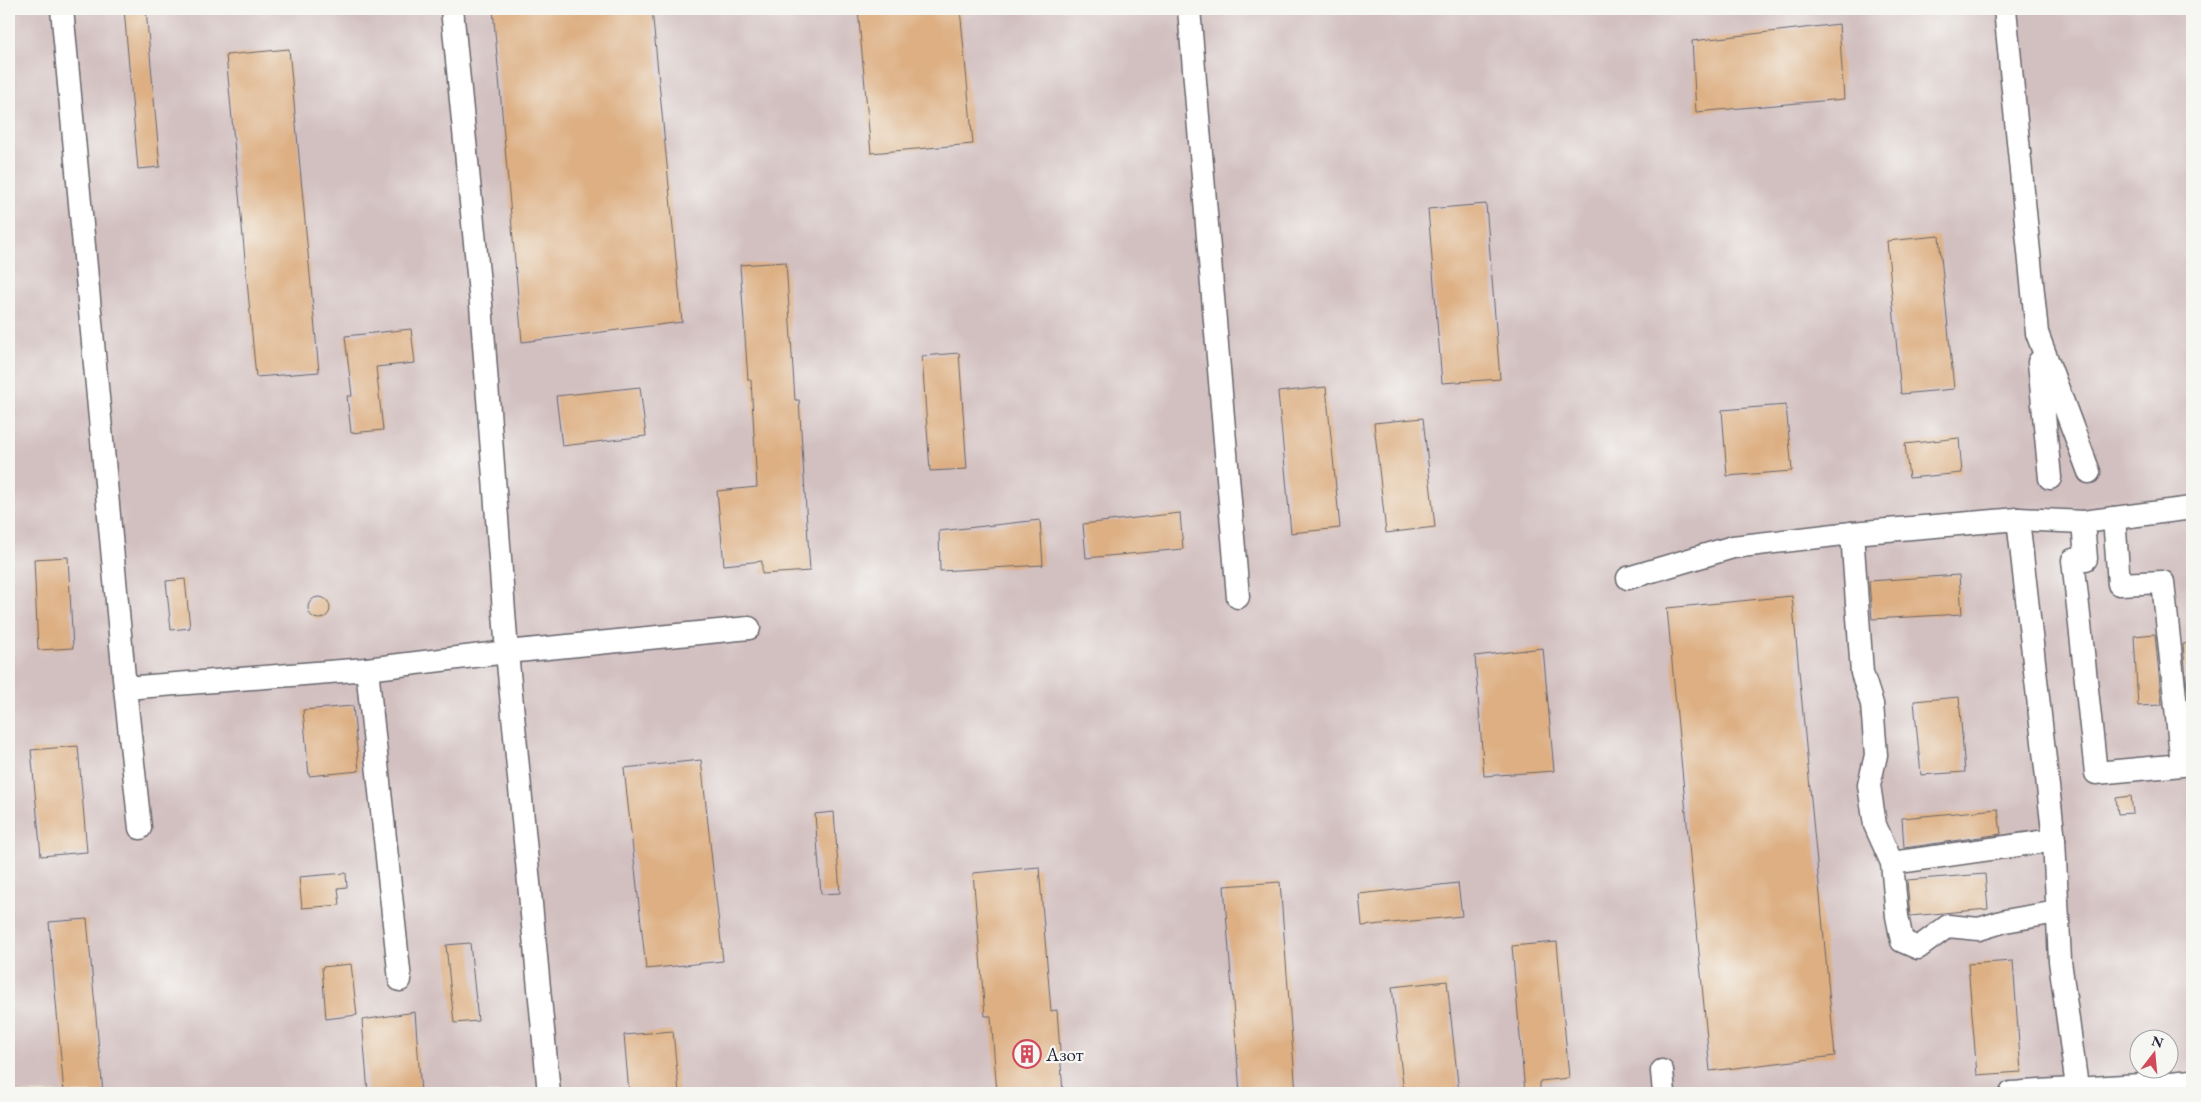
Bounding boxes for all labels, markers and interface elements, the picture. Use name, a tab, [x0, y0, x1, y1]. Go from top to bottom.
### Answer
north arrow	[2128, 1030, 2178, 1080]
text: N	[2150, 1031, 2166, 1052]
building icon: Азот	[1012, 1039, 1042, 1069]
place label: Азот	[1045, 1042, 1084, 1067]

